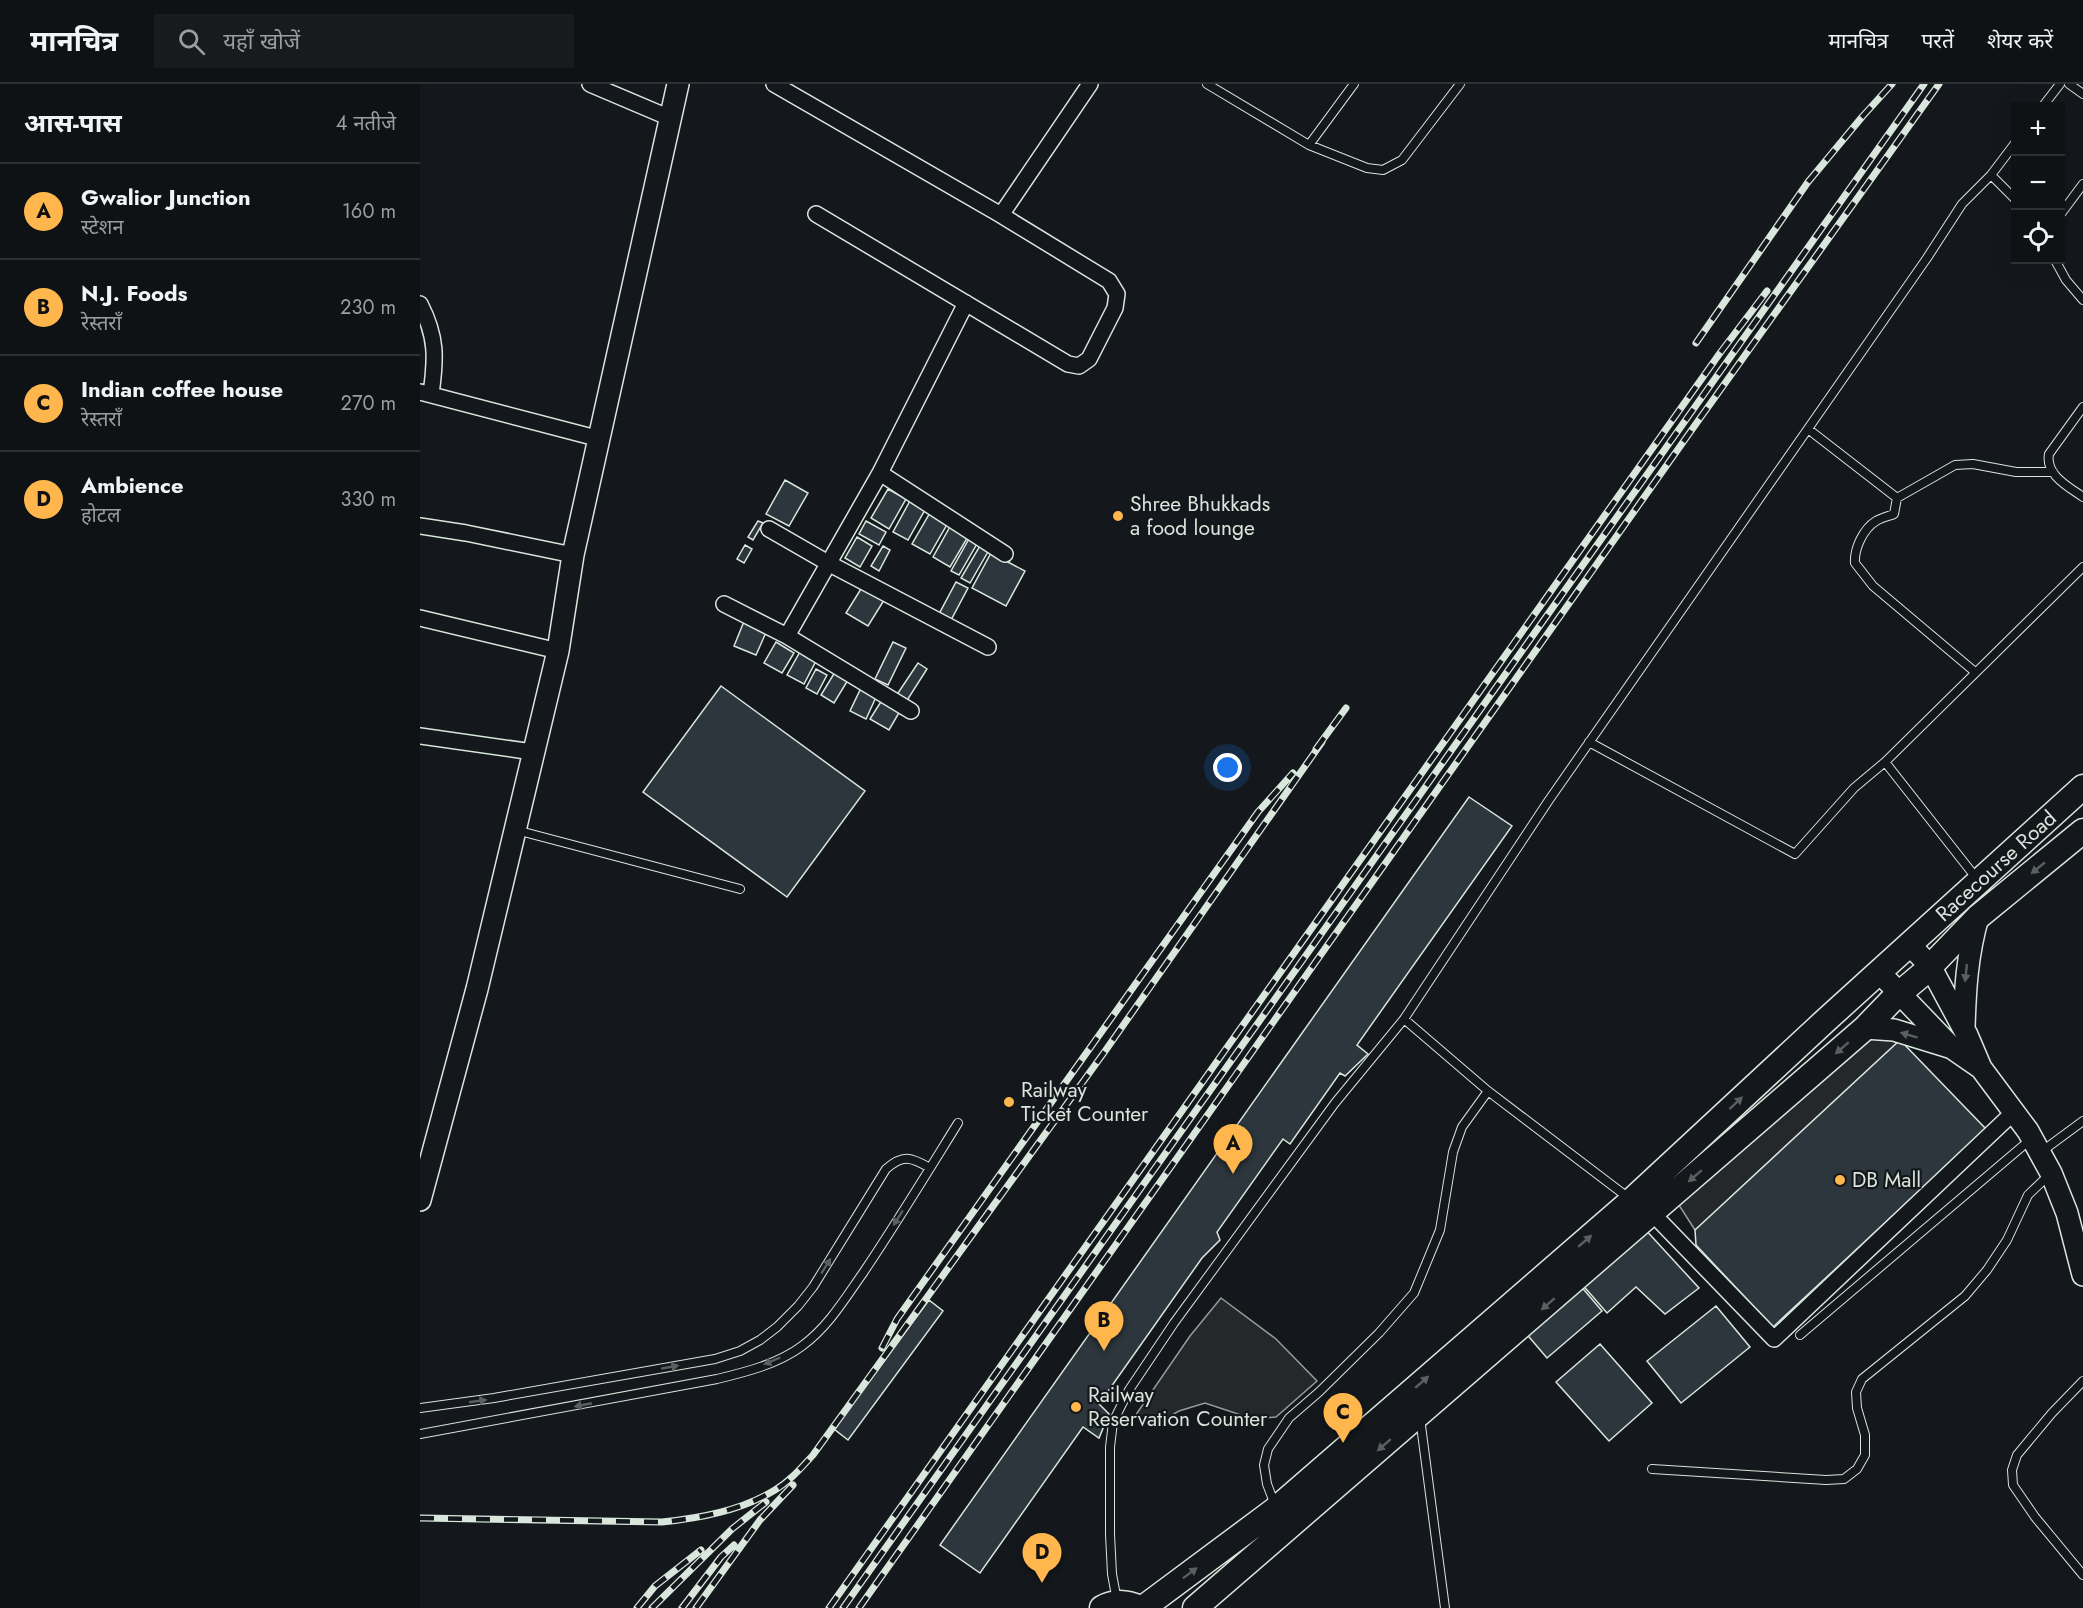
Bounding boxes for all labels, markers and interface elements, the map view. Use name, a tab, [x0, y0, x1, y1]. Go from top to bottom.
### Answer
search box	[154, 14, 574, 68]
text: मानचित्र	[30, 21, 118, 62]
icon: search	[175, 25, 208, 58]
text: यहाँ खोजें	[223, 25, 300, 57]
text: मानचित्र	[1828, 26, 1888, 56]
text: परतें	[1921, 26, 1954, 56]
text: शेयर करें	[1987, 26, 2053, 56]
map controls	[2011, 102, 2065, 264]
button: +	[2011, 102, 2065, 156]
text: आस-पास	[24, 104, 122, 142]
text: 4 नतीजे	[336, 109, 396, 138]
button: −	[2011, 156, 2065, 210]
text: Gwalior Junction	[81, 181, 251, 213]
text: A	[36, 197, 51, 226]
text: 160 m	[342, 197, 396, 226]
button: locate	[2011, 210, 2065, 264]
text: स्टेशन	[81, 213, 124, 242]
text: N.J. Foods	[81, 277, 188, 309]
text: B	[37, 293, 50, 322]
text: 230 m	[340, 293, 396, 322]
text: रेस्तराँ	[81, 309, 122, 338]
text: Indian coffee house	[81, 373, 283, 405]
text: C	[36, 389, 51, 418]
text: 270 m	[341, 389, 396, 418]
text: रेस्तराँ	[81, 405, 122, 434]
text: Ambience	[81, 469, 184, 501]
text: D	[36, 485, 51, 514]
text: 330 m	[341, 485, 396, 514]
place label: Shree Bhukkads a food lounge	[1130, 489, 1270, 543]
text: होटल	[81, 501, 120, 530]
marker: Shree Bhukkads a food lounge	[1111, 509, 1125, 523]
your location	[1213, 753, 1242, 782]
street label: Racecourse Road	[1929, 804, 2063, 928]
one-way arrow	[2030, 861, 2045, 874]
one-way arrow	[1962, 964, 1971, 983]
one-way arrow	[1900, 1029, 1918, 1039]
one-way arrow	[1835, 1041, 1850, 1054]
place label: Railway Ticket Counter	[1021, 1075, 1149, 1129]
marker: Railway Ticket Counter	[1002, 1095, 1016, 1109]
one-way arrow	[1728, 1097, 1742, 1111]
pin: A	[1214, 1124, 1252, 1174]
place label: DB Mall	[1852, 1165, 1921, 1195]
one-way arrow	[1688, 1169, 1703, 1182]
marker: DB Mall	[1833, 1173, 1847, 1187]
one-way arrow	[893, 1210, 904, 1226]
one-way arrow	[1577, 1235, 1592, 1248]
one-way arrow	[821, 1258, 832, 1274]
one-way arrow	[1540, 1297, 1556, 1310]
pin: B	[1084, 1302, 1124, 1351]
one-way arrow	[763, 1356, 781, 1366]
one-way arrow	[661, 1362, 680, 1371]
one-way arrow	[1414, 1376, 1430, 1389]
place label: Railway Reservation Counter	[1088, 1380, 1268, 1434]
pin: C	[1324, 1394, 1362, 1443]
one-way arrow	[469, 1396, 488, 1405]
marker: Railway Reservation Counter	[1069, 1400, 1083, 1414]
one-way arrow	[573, 1401, 592, 1410]
one-way arrow	[1376, 1438, 1392, 1451]
pin: D	[1022, 1534, 1062, 1583]
one-way arrow	[1182, 1567, 1198, 1579]

